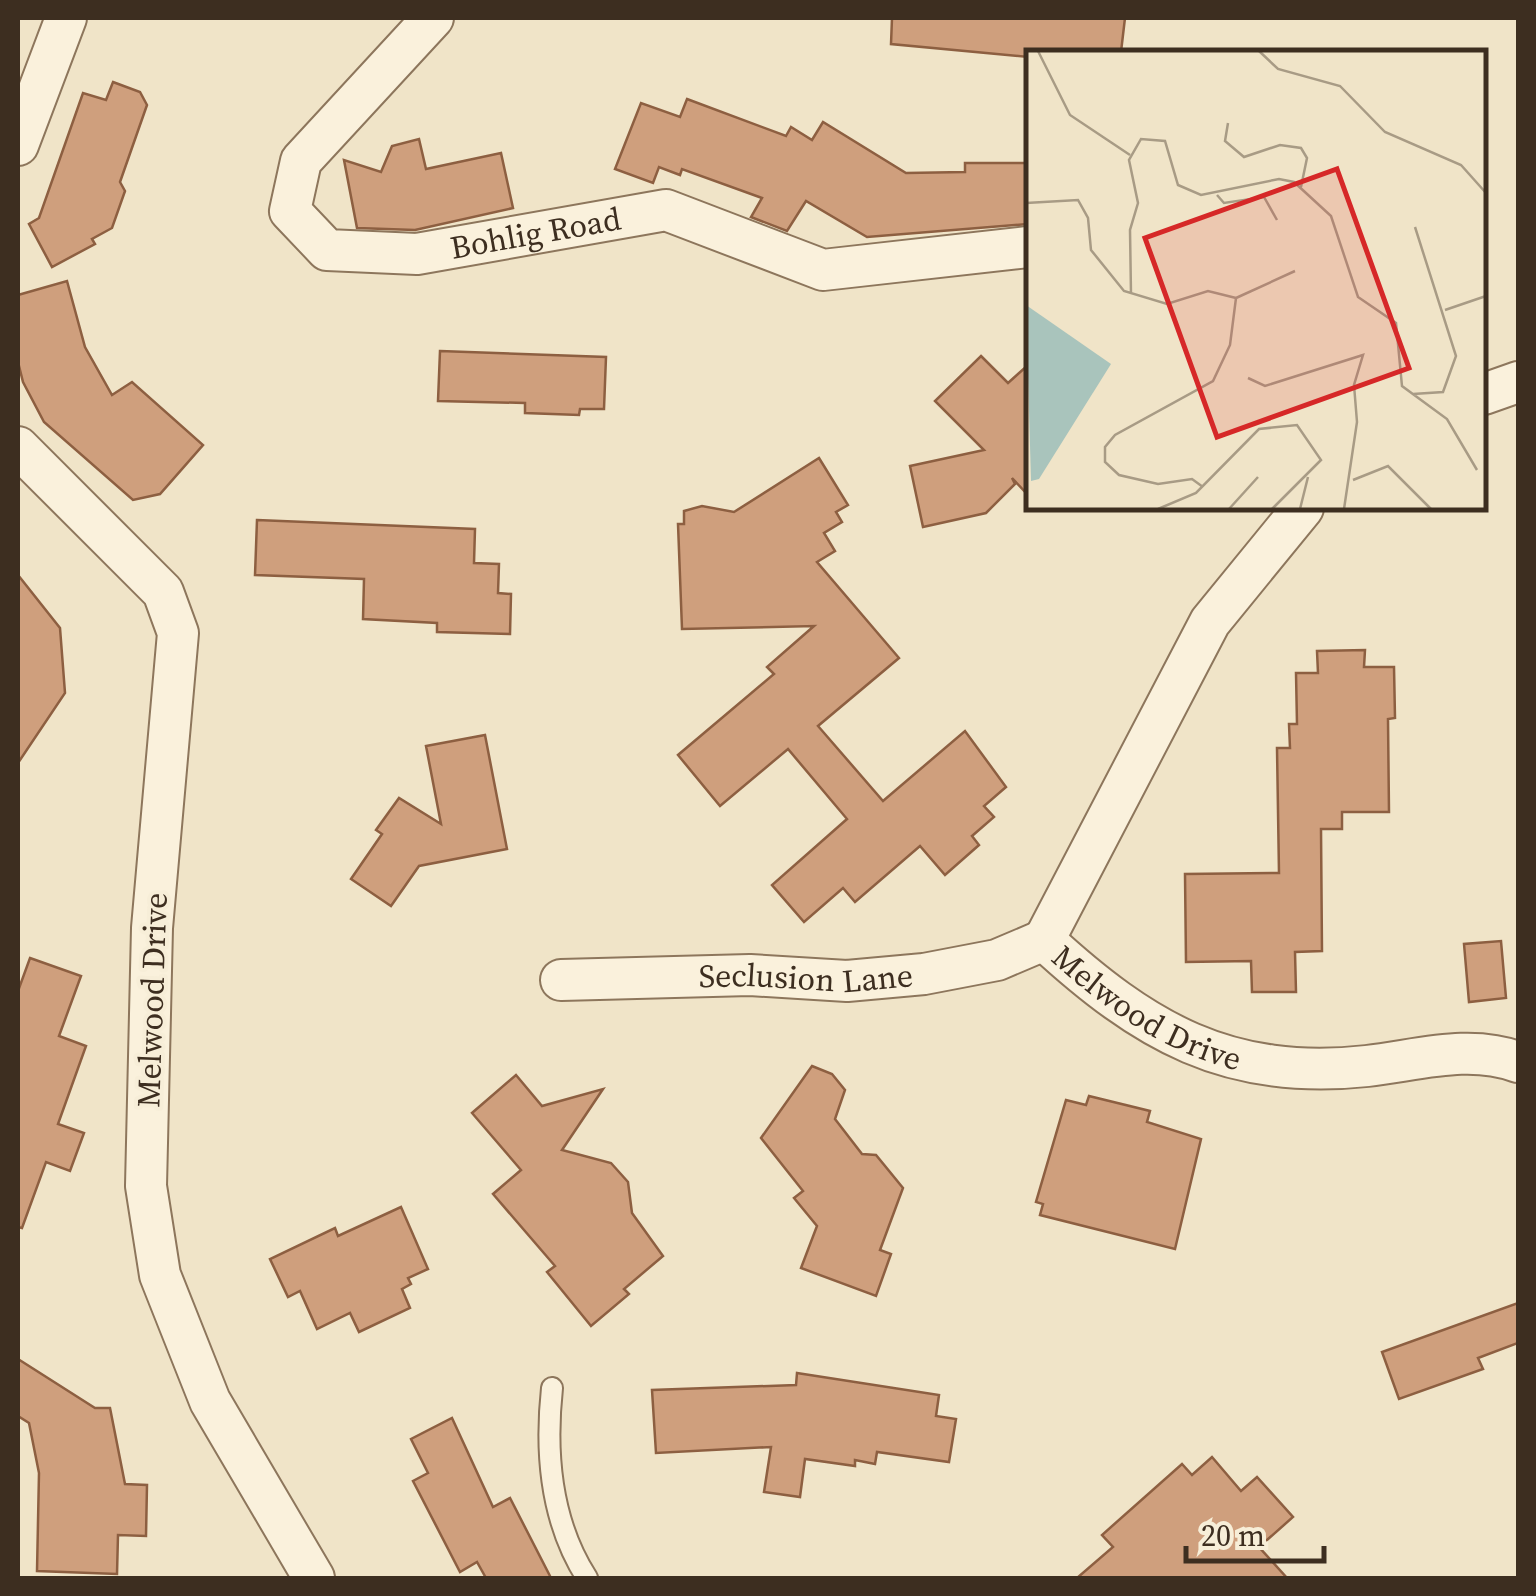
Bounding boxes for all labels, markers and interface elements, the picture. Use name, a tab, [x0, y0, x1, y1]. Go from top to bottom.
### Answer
inset map	[1026, 50, 1486, 510]
street label: Bohlig Road	[447, 196, 624, 270]
street label: Melwood Drive	[126, 892, 178, 1108]
street label: Melwood Drive	[1042, 935, 1246, 1081]
street label: Seclusion Lane	[698, 953, 915, 1003]
scale bar	[1186, 1501, 1324, 1563]
text: 20 m	[1201, 1515, 1265, 1556]

